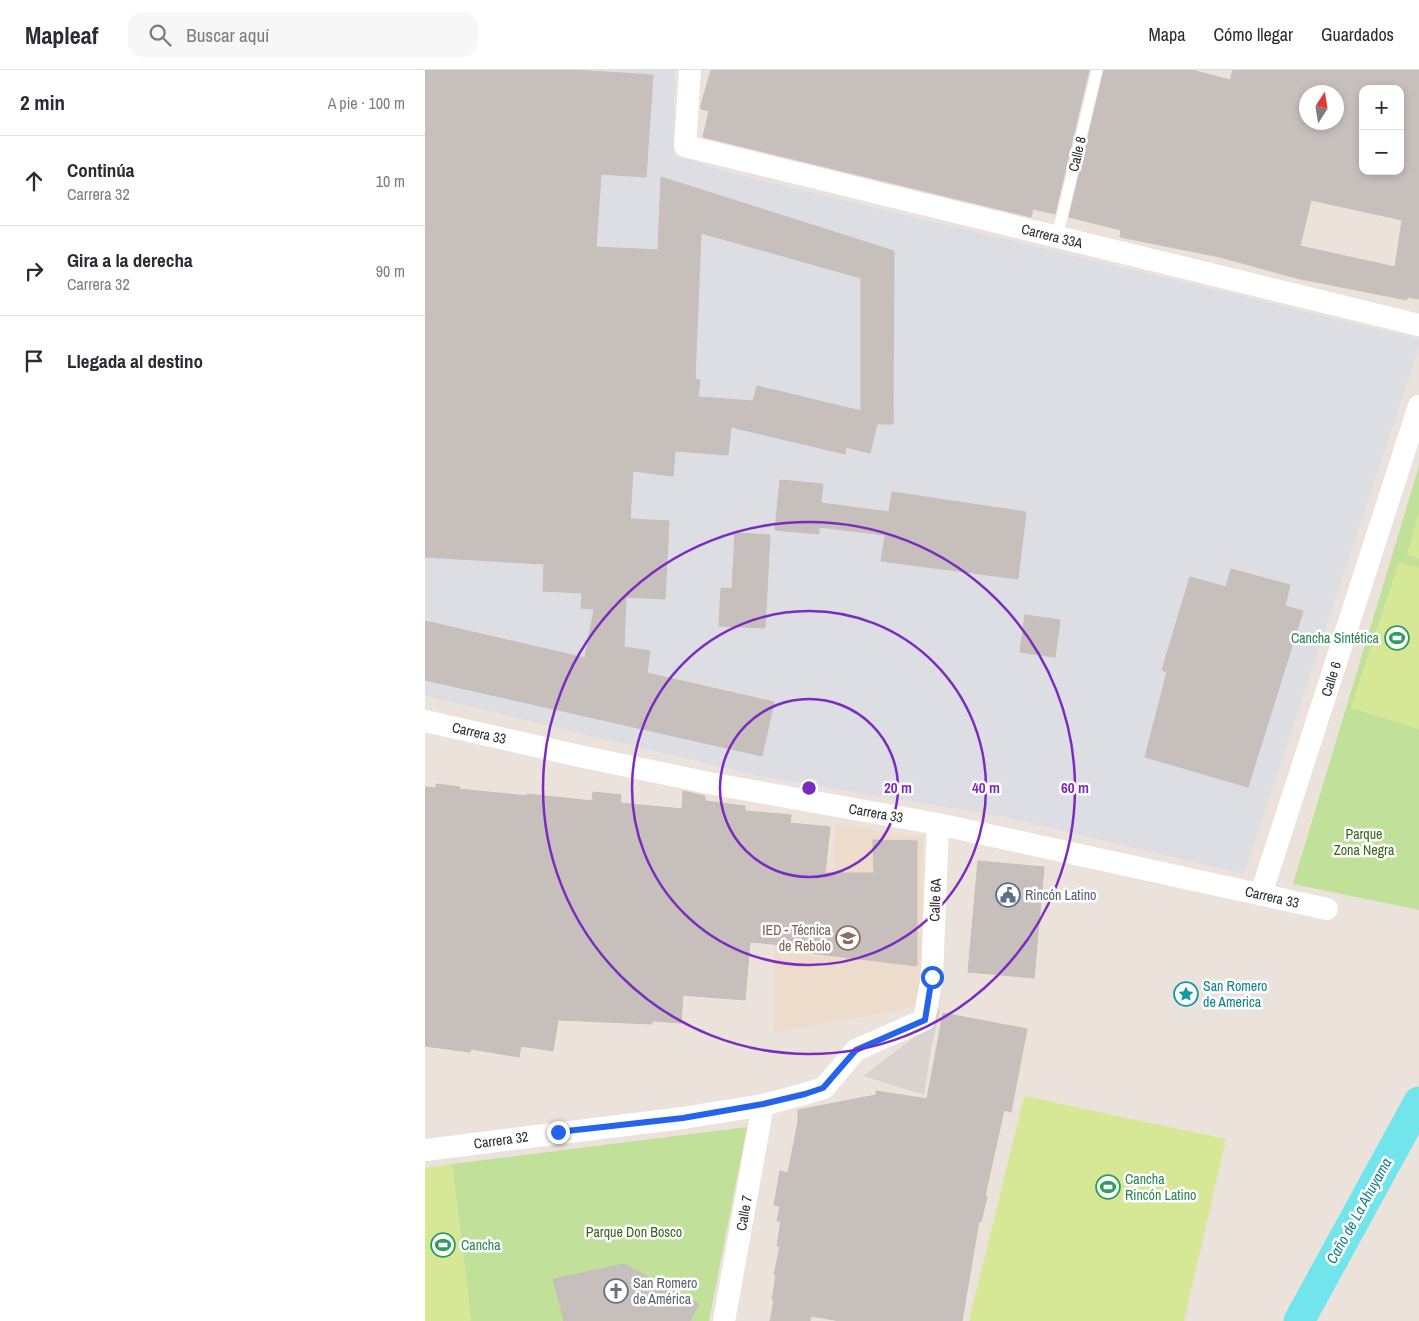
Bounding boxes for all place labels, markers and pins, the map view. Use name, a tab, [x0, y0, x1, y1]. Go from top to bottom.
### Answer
sports icon: Cancha Sintética	[1384, 625, 1410, 651]
place label: Cancha Sintética	[1291, 629, 1380, 647]
centre of rings	[800, 779, 818, 797]
public building icon: Rincón Latino	[995, 882, 1021, 908]
place label: Rincón Latino	[1025, 886, 1096, 904]
place label: IED - Técnica de Rebolo	[762, 921, 832, 955]
school or university icon: IED - Técnica de Rebolo	[835, 925, 861, 951]
place label: San Romero de America	[1203, 977, 1267, 1011]
place icon: San Romero de America	[1173, 981, 1199, 1007]
place label: Cancha Rincón Latino	[1125, 1170, 1196, 1204]
sports icon: Cancha Rincón Latino	[1095, 1174, 1121, 1200]
sports icon: Cancha	[430, 1232, 456, 1258]
place label: Cancha	[461, 1236, 501, 1254]
place label: San Romero de América	[633, 1274, 697, 1308]
church icon: San Romero de América	[603, 1278, 629, 1304]

